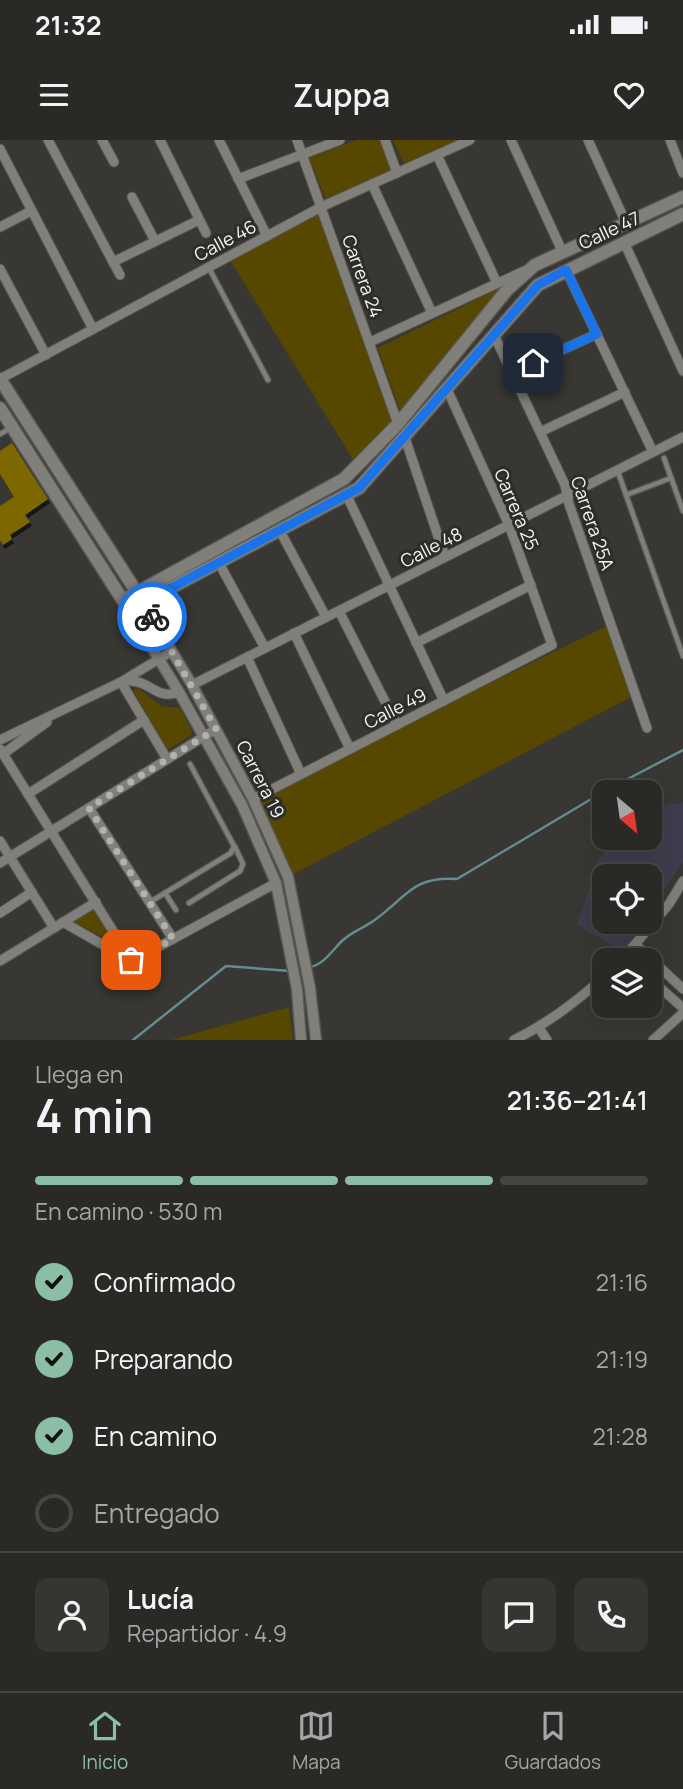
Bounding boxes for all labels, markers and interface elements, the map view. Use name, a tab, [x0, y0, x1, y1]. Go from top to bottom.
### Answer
text: 21:32	[35, 7, 101, 43]
text: Zuppa	[293, 73, 390, 117]
icon: menu	[35, 76, 73, 114]
icon: heart	[610, 76, 648, 114]
street label: Calle 47	[574, 205, 644, 255]
street label: Calle 46	[190, 214, 260, 266]
street label: Carrera 24	[337, 231, 389, 321]
pin	[503, 333, 563, 393]
icon: home	[514, 344, 552, 382]
street label: Carrera 25	[489, 464, 545, 554]
street label: Carrera 25A	[566, 473, 620, 574]
street label: Calle 48	[396, 521, 466, 573]
courier	[117, 582, 187, 652]
icon: bike	[133, 598, 171, 636]
street label: Calle 49	[360, 682, 430, 734]
street label: Carrera 19	[231, 736, 291, 822]
north arrow	[592, 780, 662, 850]
map controls	[592, 780, 662, 1018]
button: locate	[592, 864, 662, 934]
pin	[101, 930, 161, 990]
icon: bag	[112, 941, 150, 979]
button: layers	[592, 948, 662, 1018]
text: Llega en	[35, 1058, 123, 1090]
text: 21:36–21:41	[507, 1082, 648, 1118]
text: 4 min	[35, 1084, 153, 1147]
text: En camino · 530 m	[35, 1195, 222, 1227]
icon: check	[35, 1263, 73, 1301]
text: Confirmado	[94, 1264, 236, 1300]
text: 21:16	[596, 1266, 648, 1298]
icon: check	[35, 1340, 73, 1378]
text: Preparando	[94, 1341, 233, 1377]
text: 21:19	[596, 1343, 648, 1375]
icon: check	[35, 1417, 73, 1455]
text: En camino	[94, 1418, 217, 1454]
text: 21:28	[593, 1420, 648, 1452]
text: Entregado	[94, 1495, 220, 1531]
button: person	[35, 1578, 109, 1652]
button: chat	[482, 1578, 556, 1652]
button: phone	[574, 1578, 648, 1652]
text: Lucía	[127, 1581, 194, 1617]
text: Repartidor · 4.9	[127, 1617, 287, 1649]
tab: Inicio	[82, 1707, 128, 1775]
tab: Mapa	[292, 1707, 341, 1775]
tab: Guardados	[505, 1707, 601, 1775]

